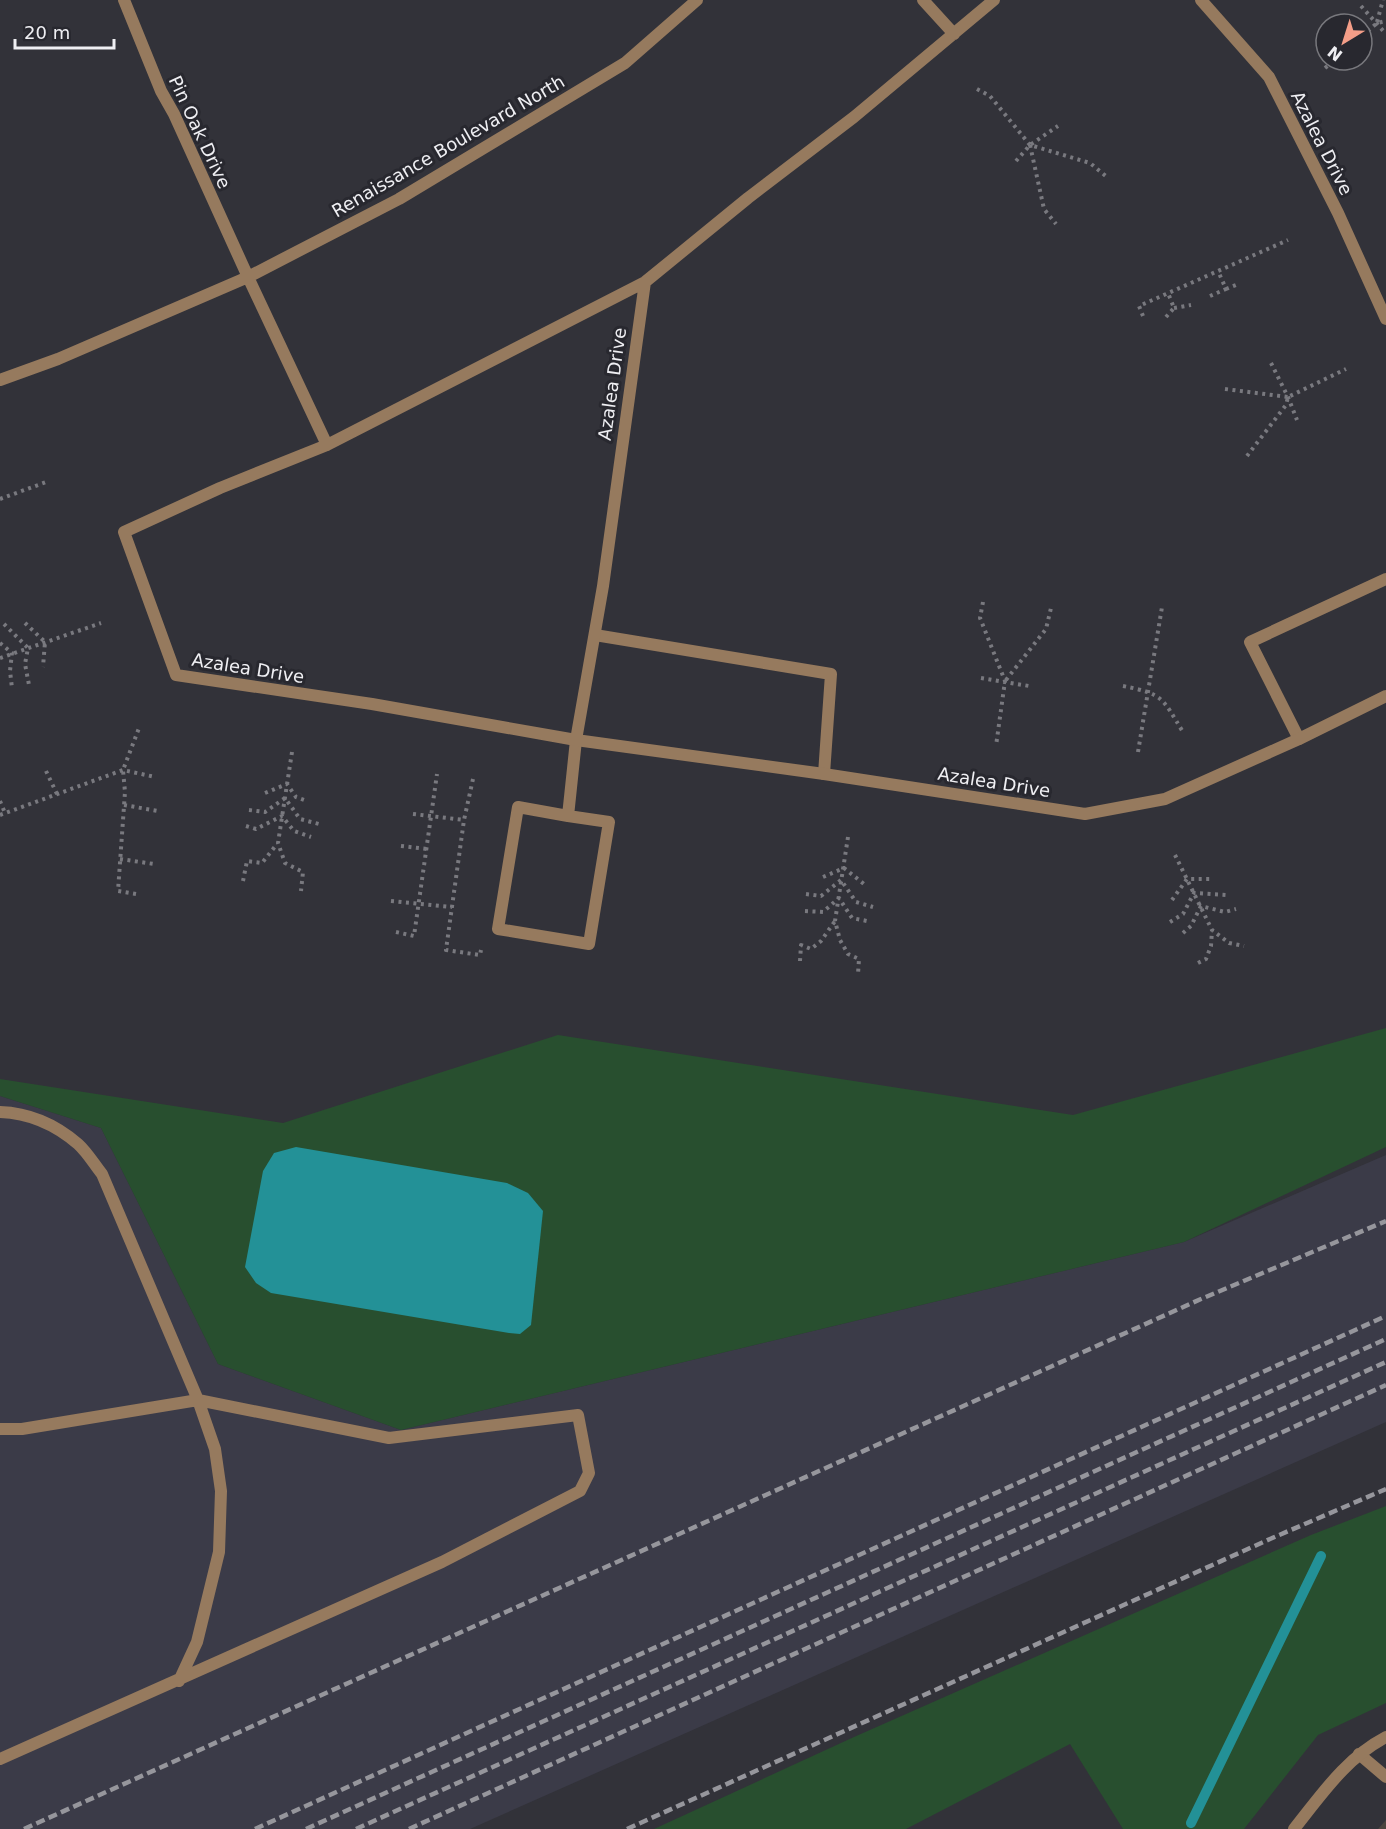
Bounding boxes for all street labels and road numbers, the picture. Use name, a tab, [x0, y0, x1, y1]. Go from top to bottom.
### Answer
street label: Renaissance Boulevard North	[328, 71, 568, 221]
street label: Pin Oak Drive	[165, 72, 235, 192]
street label: Azalea Drive	[1287, 88, 1357, 198]
street label: Azalea Drive	[594, 326, 630, 442]
street label: Azalea Drive	[190, 649, 306, 687]
street label: Azalea Drive	[936, 763, 1052, 801]

